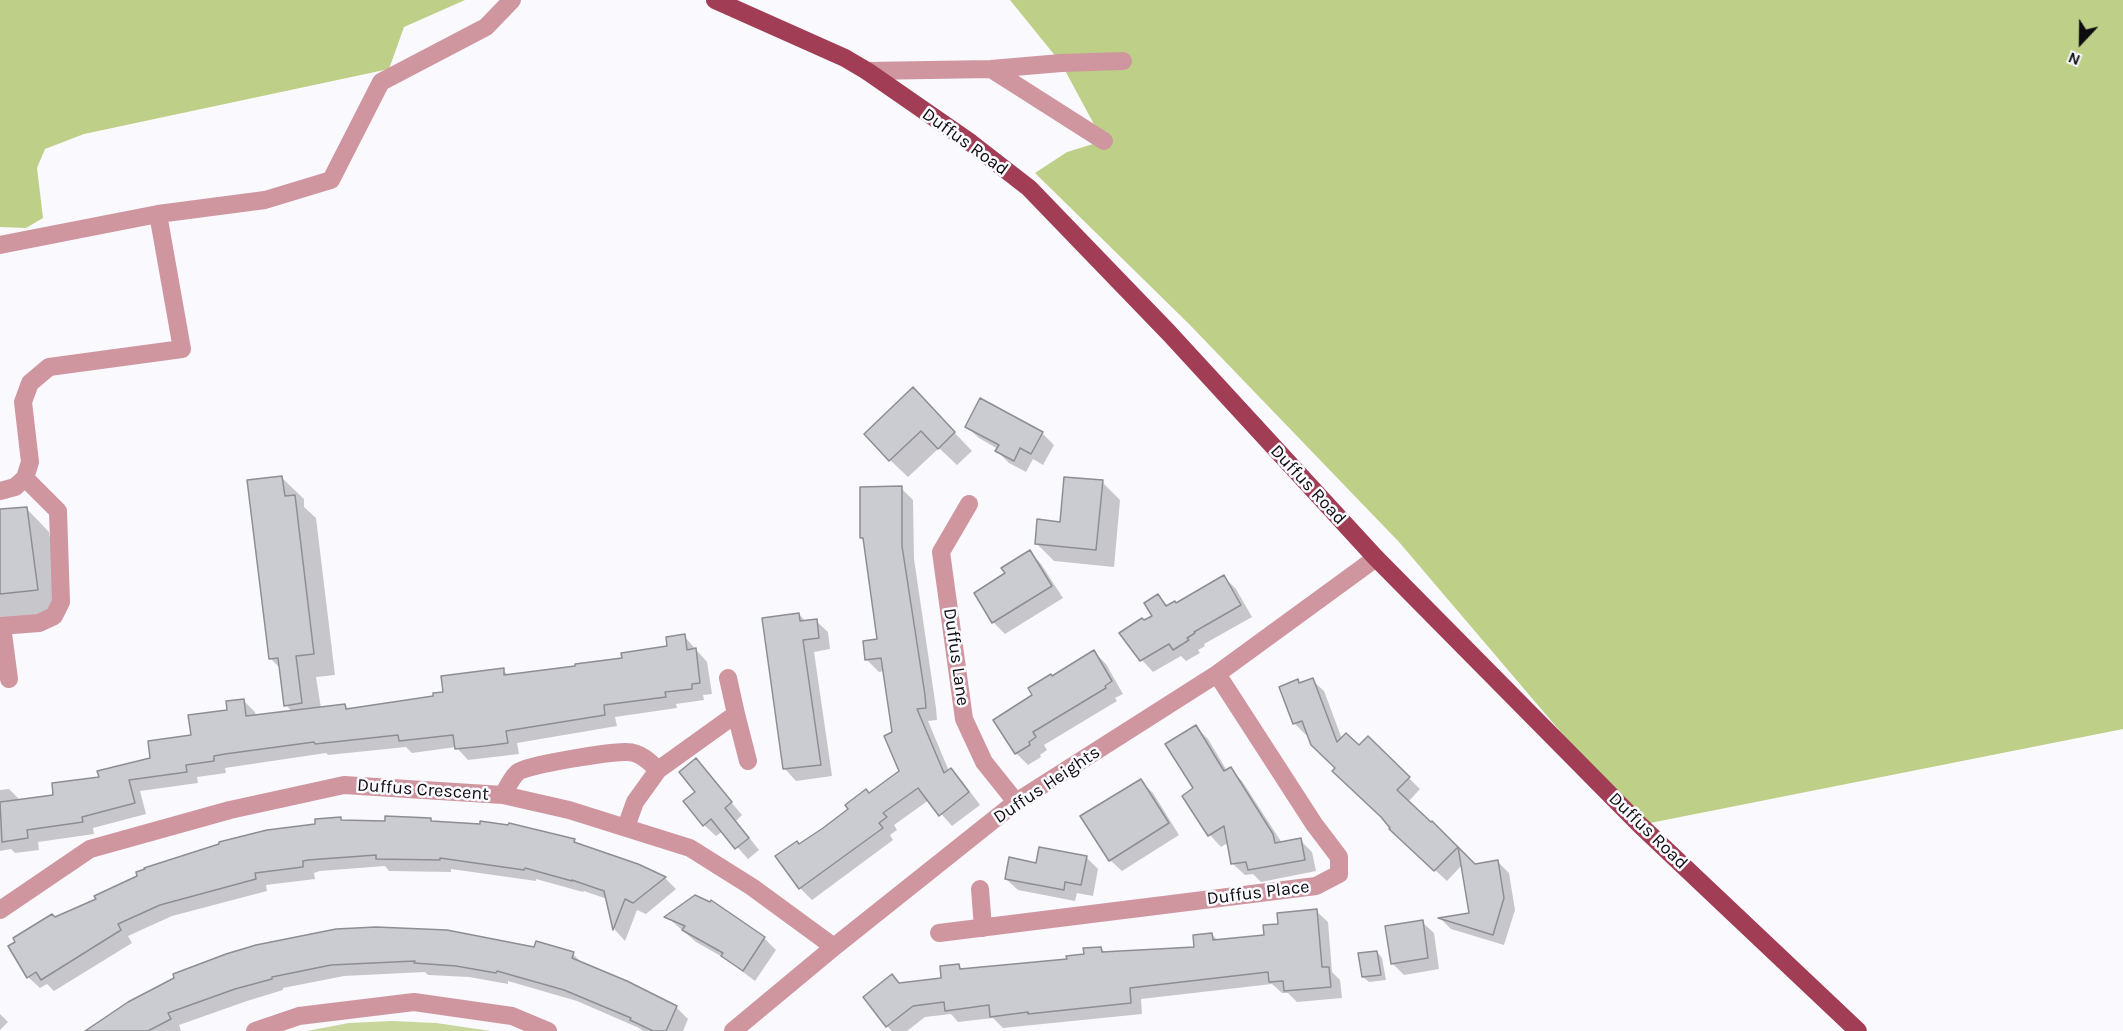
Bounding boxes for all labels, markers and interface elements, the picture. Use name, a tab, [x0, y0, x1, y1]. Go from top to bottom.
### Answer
north arrow	[2051, 12, 2111, 72]
text: N	[2065, 48, 2083, 70]
street label: Duffus Road	[918, 104, 1012, 180]
street label: Duffus Road	[1266, 441, 1350, 529]
street label: Duffus Lane	[938, 607, 974, 707]
street label: Duffus Heights	[990, 741, 1104, 829]
street label: Duffus Crescent	[356, 775, 490, 805]
street label: Duffus Road	[1604, 788, 1692, 874]
street label: Duffus Place	[1205, 876, 1311, 910]

